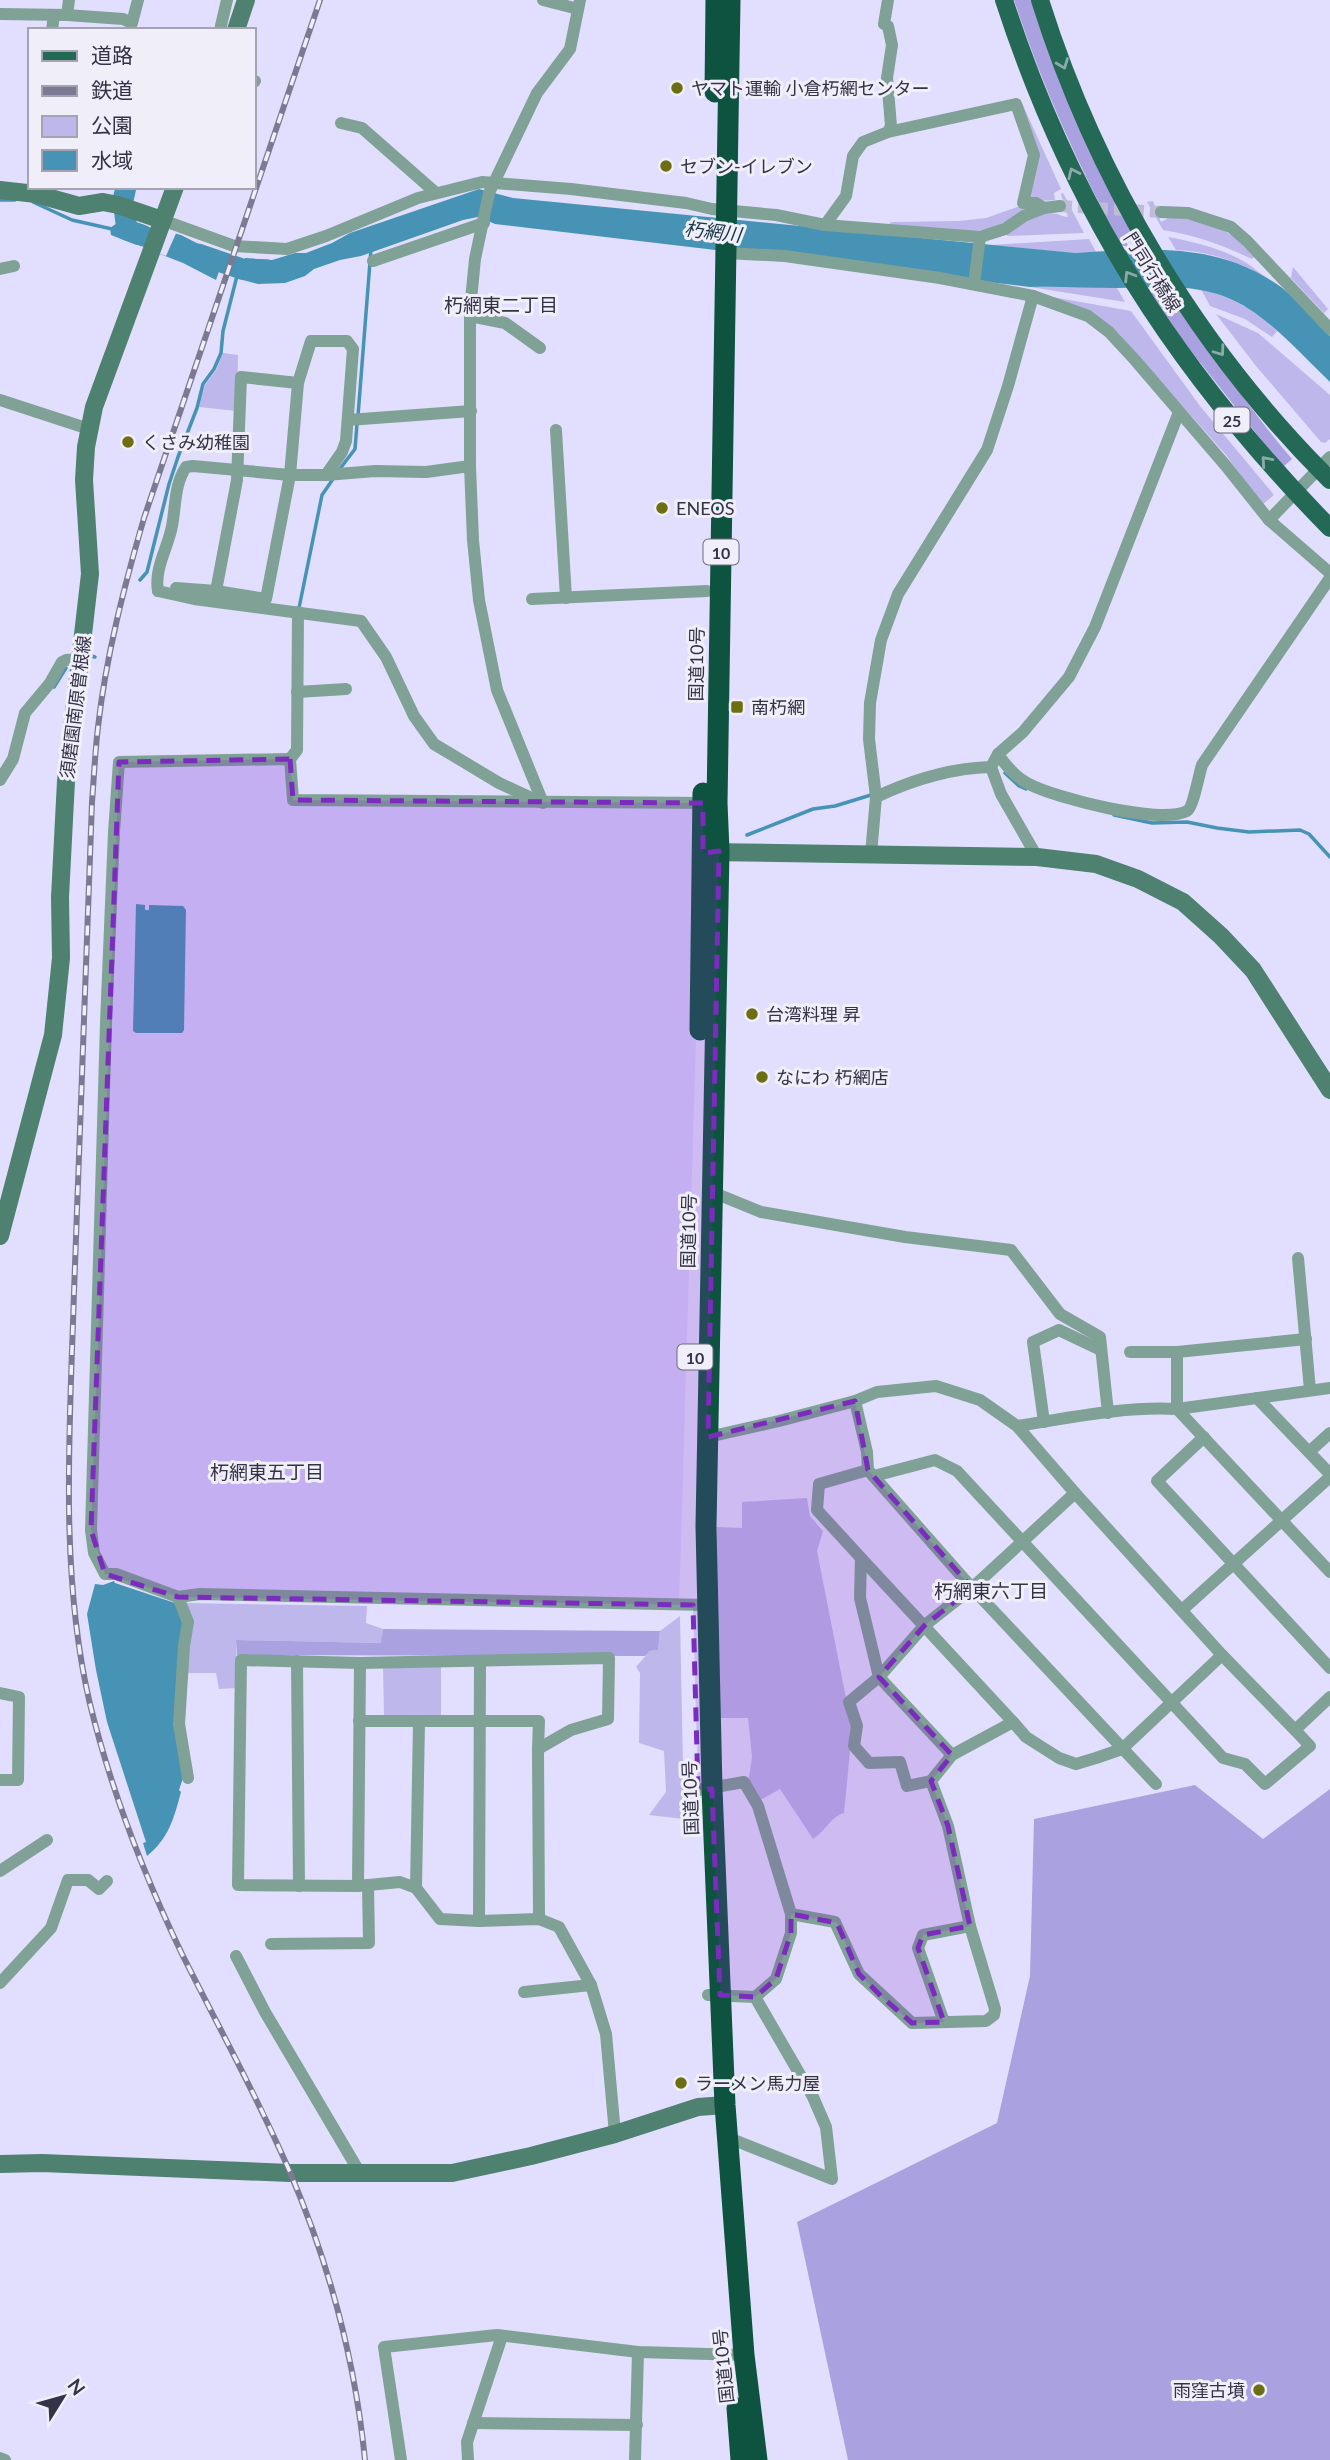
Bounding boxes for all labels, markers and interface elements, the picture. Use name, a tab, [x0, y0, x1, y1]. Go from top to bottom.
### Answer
legend	[28, 28, 256, 189]
text: 道路	[91, 42, 133, 67]
one-way arrow	[1054, 58, 1068, 70]
text: 鉄道	[91, 77, 133, 102]
place label: ヤマト運輸 小倉朽網センター	[691, 77, 930, 99]
marker: ヤマト運輸 小倉朽網センター	[669, 80, 685, 96]
text: 公園	[91, 112, 133, 137]
text: 水域	[91, 147, 133, 172]
place label: セブン-イレブン	[680, 155, 813, 177]
marker: セブン-イレブン	[658, 158, 674, 174]
one-way arrow	[1067, 168, 1081, 180]
water label: 朽網川	[683, 216, 745, 246]
street label: 門司行橋線	[1120, 228, 1186, 316]
one-way arrow	[1124, 271, 1137, 284]
district label: 朽網東二丁目	[444, 293, 558, 316]
one-way arrow	[1212, 343, 1224, 356]
road number: 25	[1214, 408, 1250, 432]
place label: くさみ幼稚園	[142, 431, 250, 453]
marker: くさみ幼稚園	[120, 434, 136, 450]
one-way arrow	[1262, 456, 1275, 469]
place label: ENEOS	[676, 497, 734, 519]
marker: ENEOS	[654, 500, 670, 516]
road number: 10	[704, 540, 738, 565]
street label: 国道10号	[684, 626, 708, 702]
street label: 須磨園南原曽根線	[55, 634, 95, 780]
place label: 南朽網	[751, 696, 805, 718]
marker: 南朽網	[729, 699, 745, 715]
place label: 台湾料理 昇	[766, 1003, 861, 1025]
marker: 台湾料理 昇	[744, 1006, 760, 1022]
place label: なにわ 朽網店	[776, 1066, 889, 1088]
marker: なにわ 朽網店	[754, 1069, 770, 1085]
street label: 国道10号	[676, 1193, 700, 1269]
road number: 10	[678, 1344, 712, 1370]
district label: 朽網東五丁目	[210, 1460, 324, 1483]
district label: 朽網東六丁目	[934, 1579, 1048, 1602]
street label: 国道10号	[678, 1760, 702, 1836]
place label: ラーメン馬力屋	[695, 2072, 820, 2094]
marker: ラーメン馬力屋	[673, 2075, 689, 2091]
street label: 国道10号	[708, 2328, 738, 2404]
north arrow	[28, 2362, 98, 2432]
text: N	[63, 2374, 91, 2399]
place label: 雨窪古墳	[1173, 2379, 1245, 2401]
marker: 雨窪古墳	[1251, 2382, 1267, 2398]

